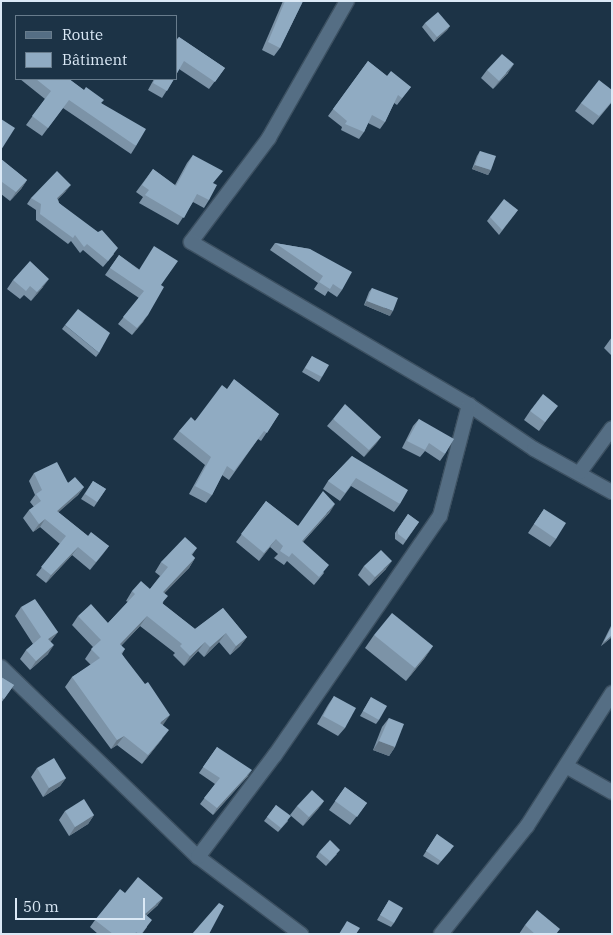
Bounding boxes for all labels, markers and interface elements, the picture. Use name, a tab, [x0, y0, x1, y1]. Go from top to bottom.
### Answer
legend	[15, 15, 178, 80]
text: Route	[62, 25, 103, 44]
text: Bâtiment	[62, 50, 127, 69]
scale bar	[18, 888, 148, 920]
text: 50 m	[23, 897, 59, 916]

